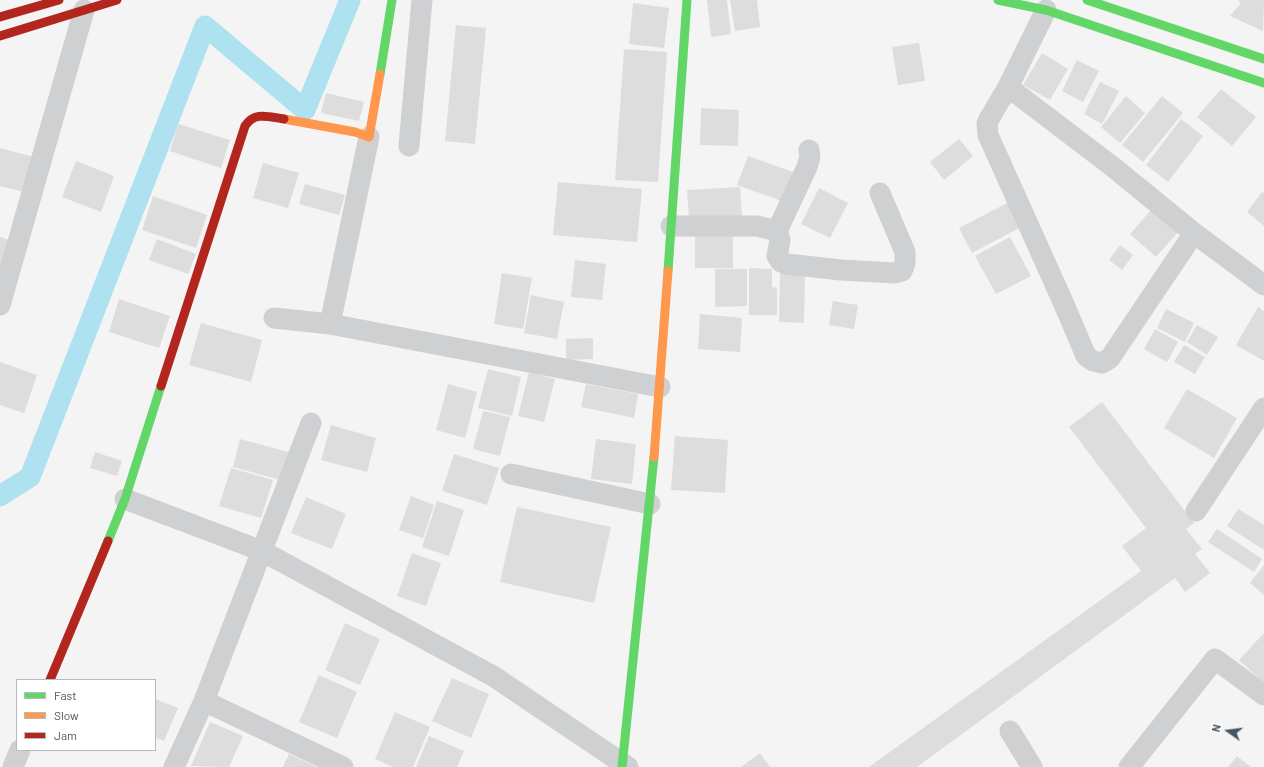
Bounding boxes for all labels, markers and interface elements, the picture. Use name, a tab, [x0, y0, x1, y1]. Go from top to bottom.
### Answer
legend	[16, 679, 156, 751]
text: Fast	[54, 688, 77, 702]
text: Slow	[54, 708, 79, 722]
north arrow	[1208, 711, 1248, 751]
text: N	[1209, 723, 1223, 733]
text: Jam	[54, 728, 77, 742]

